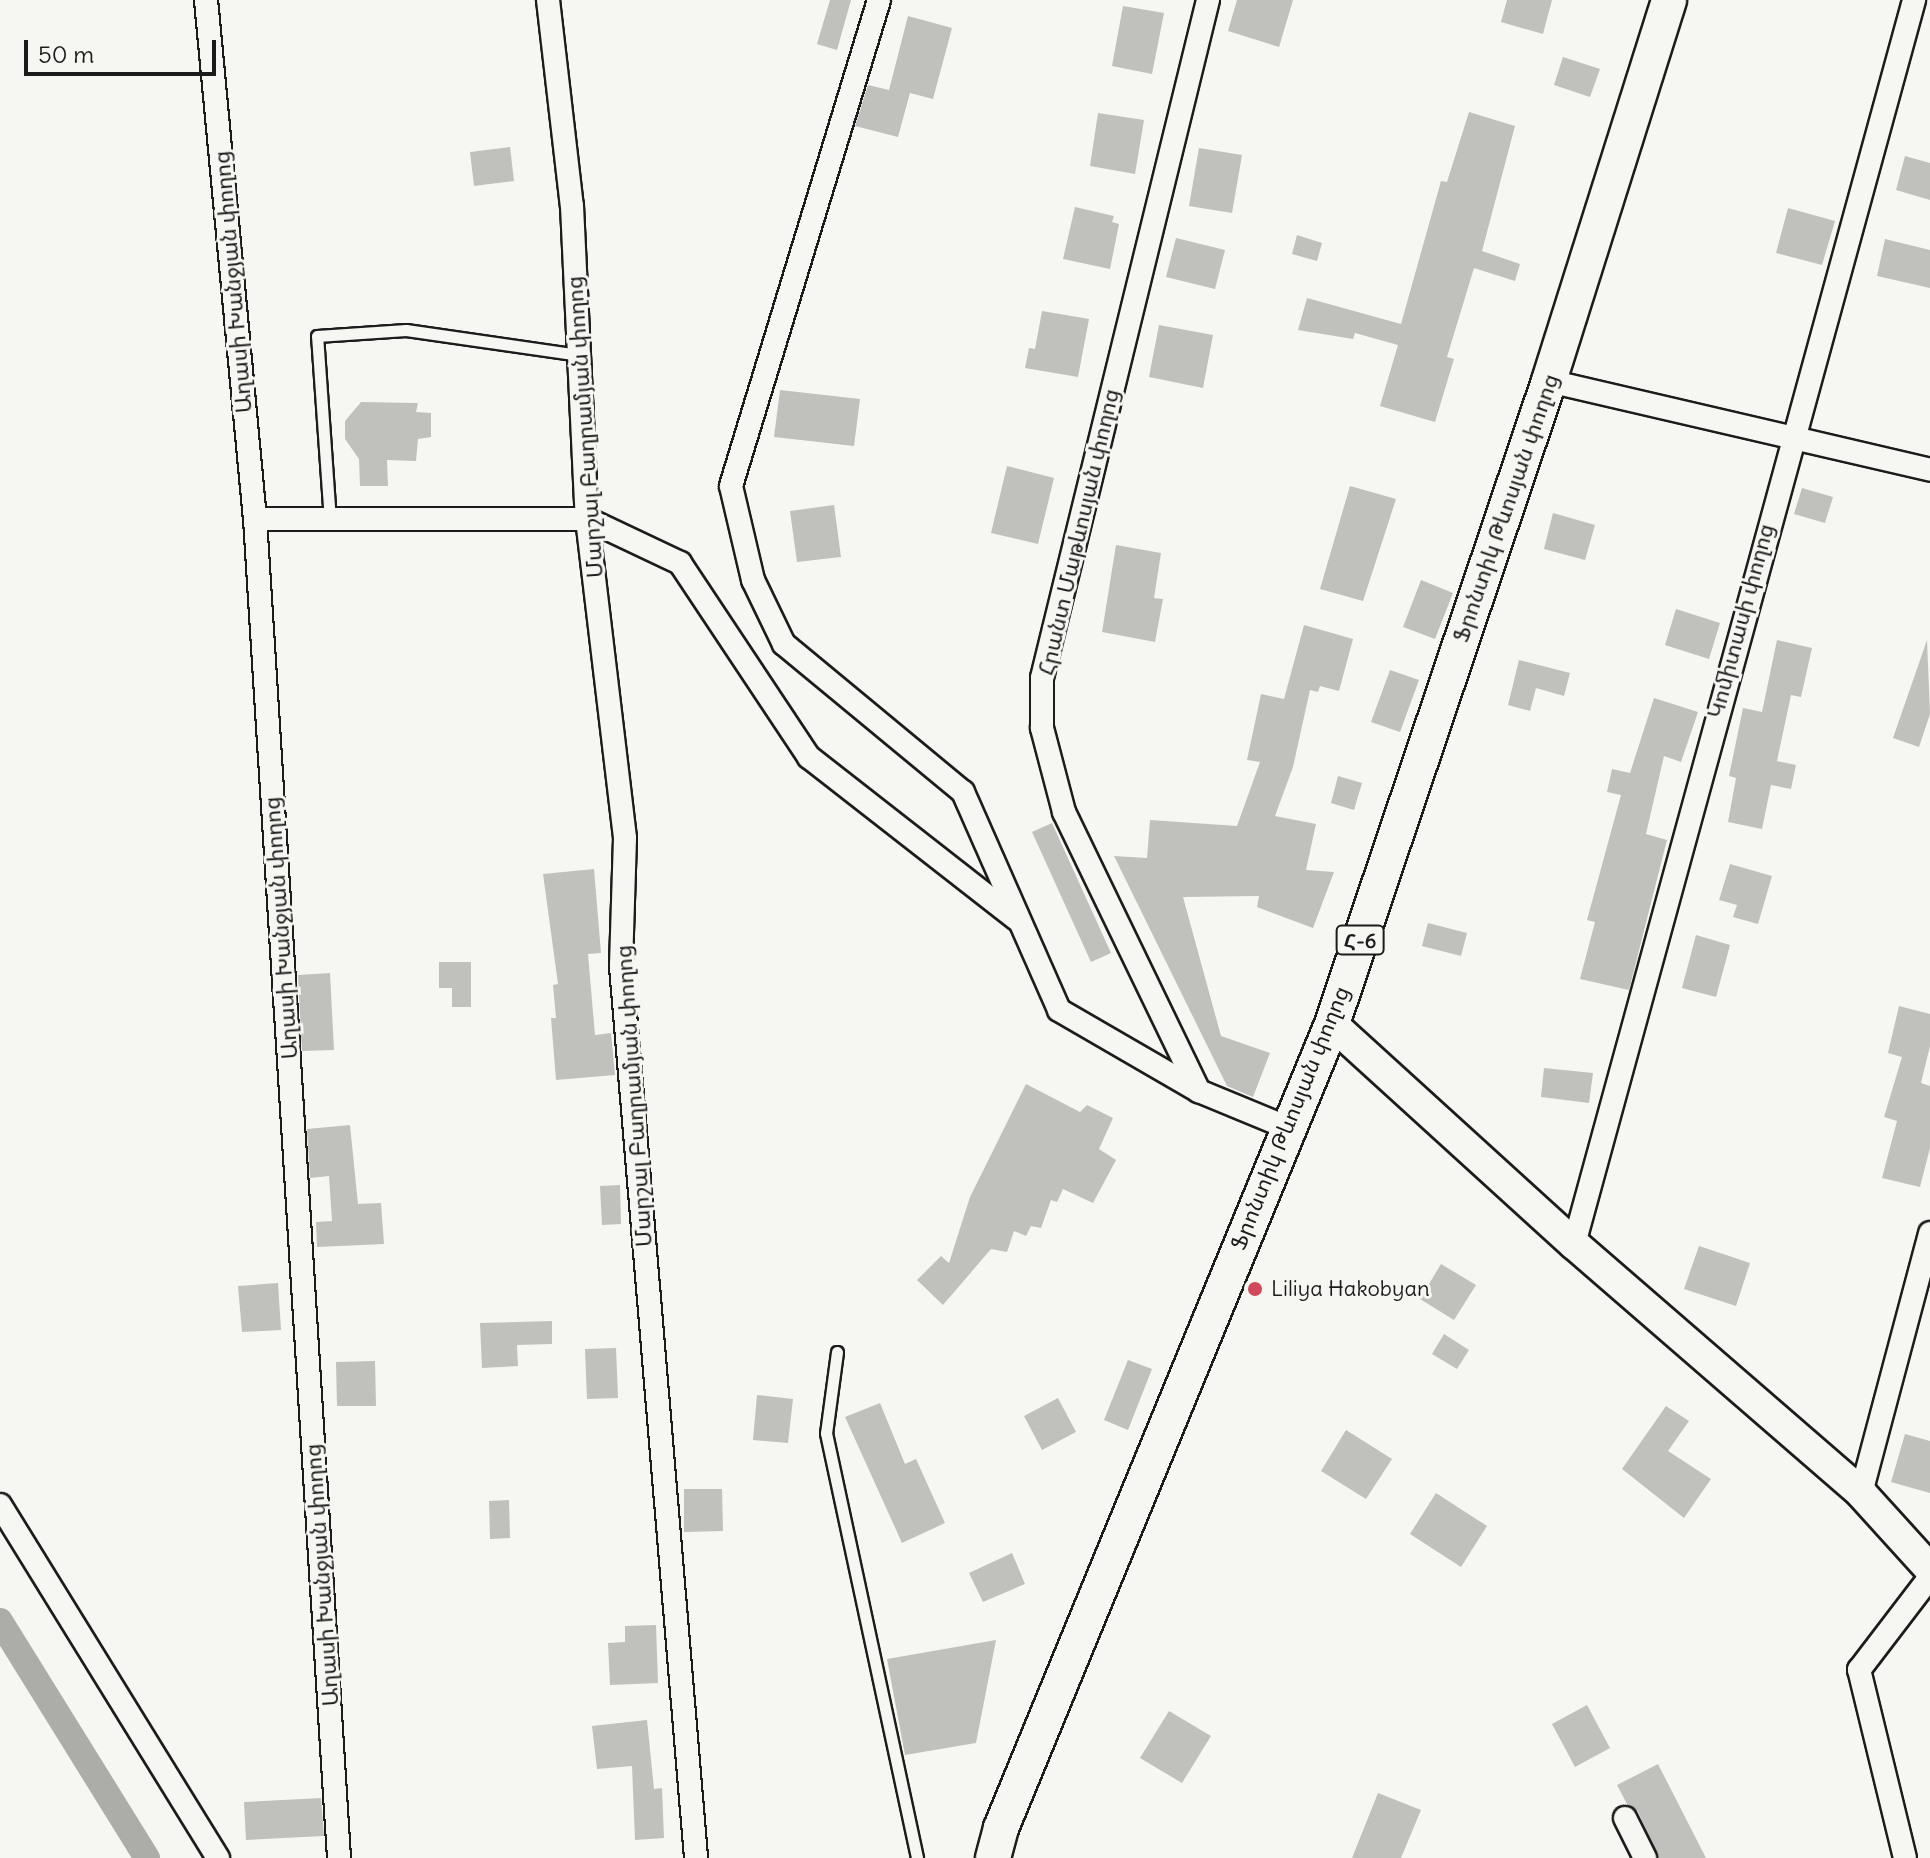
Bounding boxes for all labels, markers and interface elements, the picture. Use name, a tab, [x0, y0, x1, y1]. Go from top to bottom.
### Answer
scale bar	[28, 24, 220, 74]
text: 50 m	[38, 39, 94, 69]
street label: Աղասի Խանջյան փողոց	[208, 150, 258, 414]
street label: Մարշալ Բաղրամյան փողոց	[561, 275, 609, 579]
street label: Ֆրոնտիկ Թևոսյան փողոց	[1448, 370, 1564, 646]
street label: Հրանտ Մաթևոսյան փողոց	[1033, 386, 1125, 678]
street label: Կոմիտասի փողոց	[1702, 521, 1780, 721]
street label: Աղասի Խանջյան փողոց	[259, 796, 303, 1060]
road number: Հ-6	[1334, 924, 1386, 956]
street label: Մարշալ Բաղրամյան փողոց	[610, 944, 658, 1248]
street label: Ֆրոնտիկ Թևոսյան փողոց	[1225, 982, 1355, 1254]
place label: Liliya Hakobyan	[1271, 1276, 1430, 1302]
marker: Liliya Hakobyan	[1246, 1280, 1264, 1298]
street label: Աղասի Խանջյան փողոց	[300, 1443, 344, 1707]

